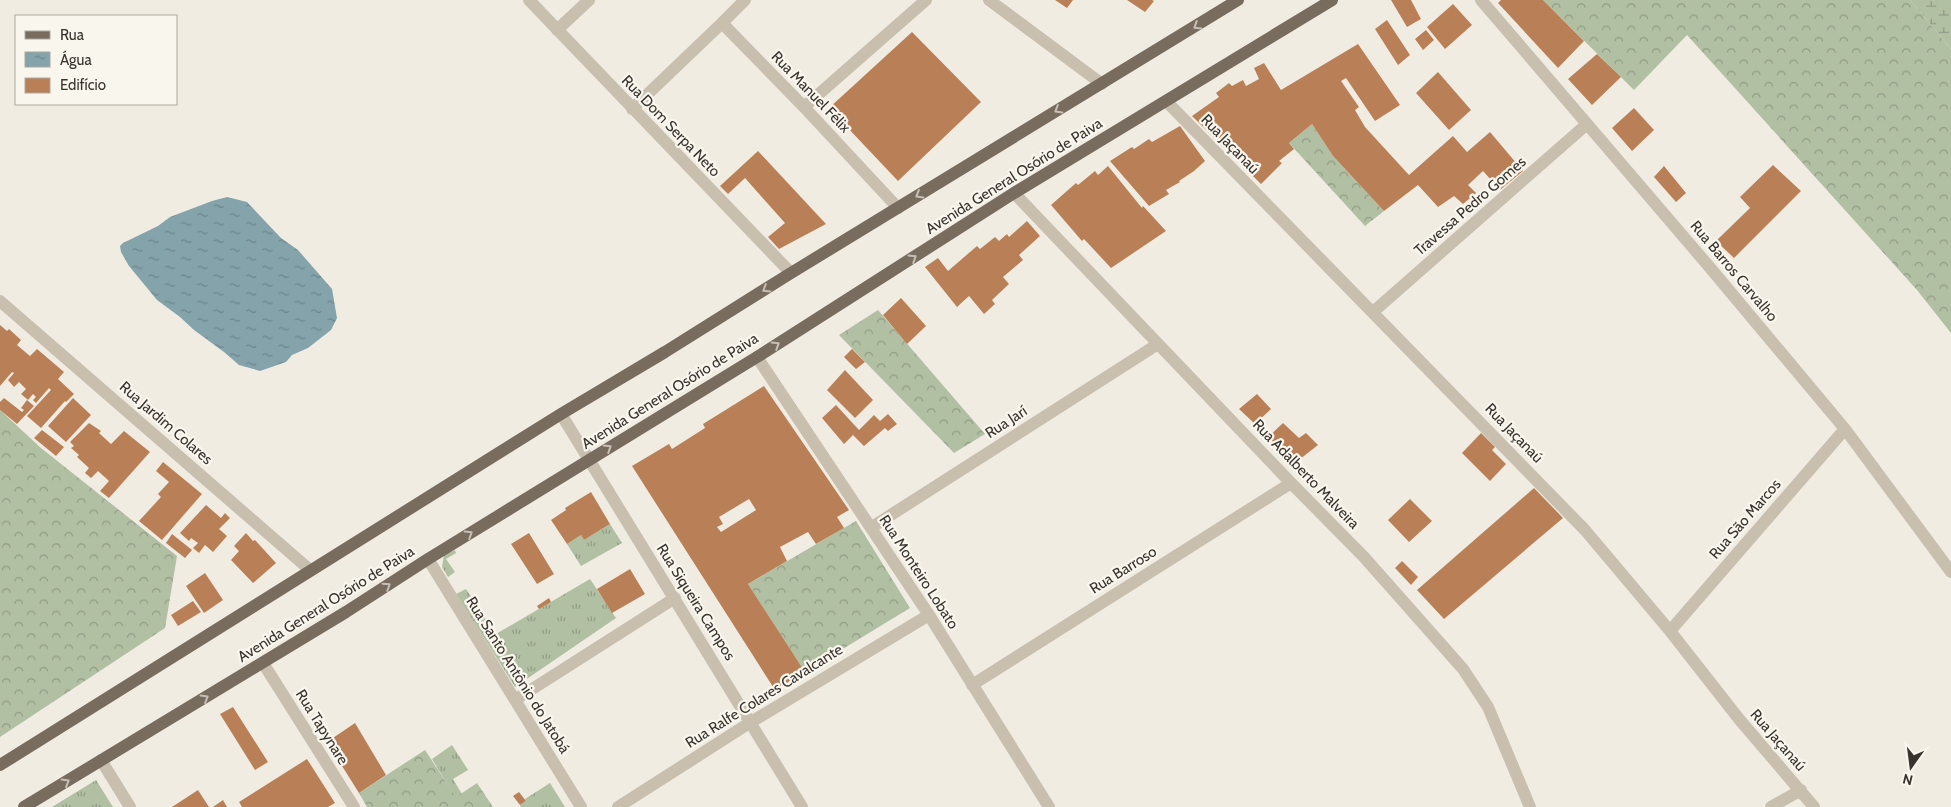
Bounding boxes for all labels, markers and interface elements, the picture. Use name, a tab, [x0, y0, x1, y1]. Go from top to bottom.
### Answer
legend	[15, 15, 178, 105]
one-way arrow	[1193, 19, 1202, 29]
text: Rua	[60, 26, 85, 44]
street label: Rua Manuel Félix	[768, 48, 854, 136]
text: Água	[60, 50, 92, 69]
street label: Rua Dom Serpa Neto	[618, 71, 724, 181]
text: Edifício	[60, 76, 106, 94]
one-way arrow	[1055, 104, 1064, 114]
street label: Rua Jaçanaú	[1197, 111, 1263, 177]
street label: Avenida General Osório de Paiva	[922, 114, 1106, 238]
street label: Travessa Pedro Gomes	[1410, 153, 1530, 259]
one-way arrow	[916, 188, 925, 198]
street label: Rua Barros Carvalho	[1687, 217, 1781, 325]
one-way arrow	[908, 254, 917, 264]
one-way arrow	[762, 282, 771, 292]
street label: Avenida General Osório de Paiva	[578, 329, 762, 453]
one-way arrow	[770, 342, 780, 351]
street label: Rua Jardim Colares	[116, 378, 216, 468]
street label: Rua Jaçanaú	[1481, 400, 1547, 466]
street label: Rua Jarí	[982, 402, 1030, 442]
street label: Rua Adalberto Malveira	[1249, 415, 1364, 533]
one-way arrow	[602, 445, 611, 455]
street label: Rua São Marcos	[1705, 475, 1785, 563]
street label: Rua Monteiro Lobato	[875, 512, 963, 632]
one-way arrow	[464, 530, 473, 540]
street label: Rua Siqueira Campos	[653, 540, 739, 664]
street label: Avenida General Osório de Paiva	[234, 542, 418, 666]
street label: Rua Barroso	[1086, 542, 1160, 598]
one-way arrow	[381, 583, 390, 592]
street label: Rua Santo Antônio do Jatobá	[462, 593, 574, 757]
street label: Rua Ralfe Colares Cavalcante	[682, 640, 846, 752]
street label: Rua Tapynare	[292, 686, 352, 768]
one-way arrow	[199, 695, 208, 705]
street label: Rua Jaçanaú	[1746, 706, 1810, 774]
north arrow	[1886, 742, 1936, 792]
text: N	[1901, 770, 1915, 790]
one-way arrow	[60, 778, 69, 788]

